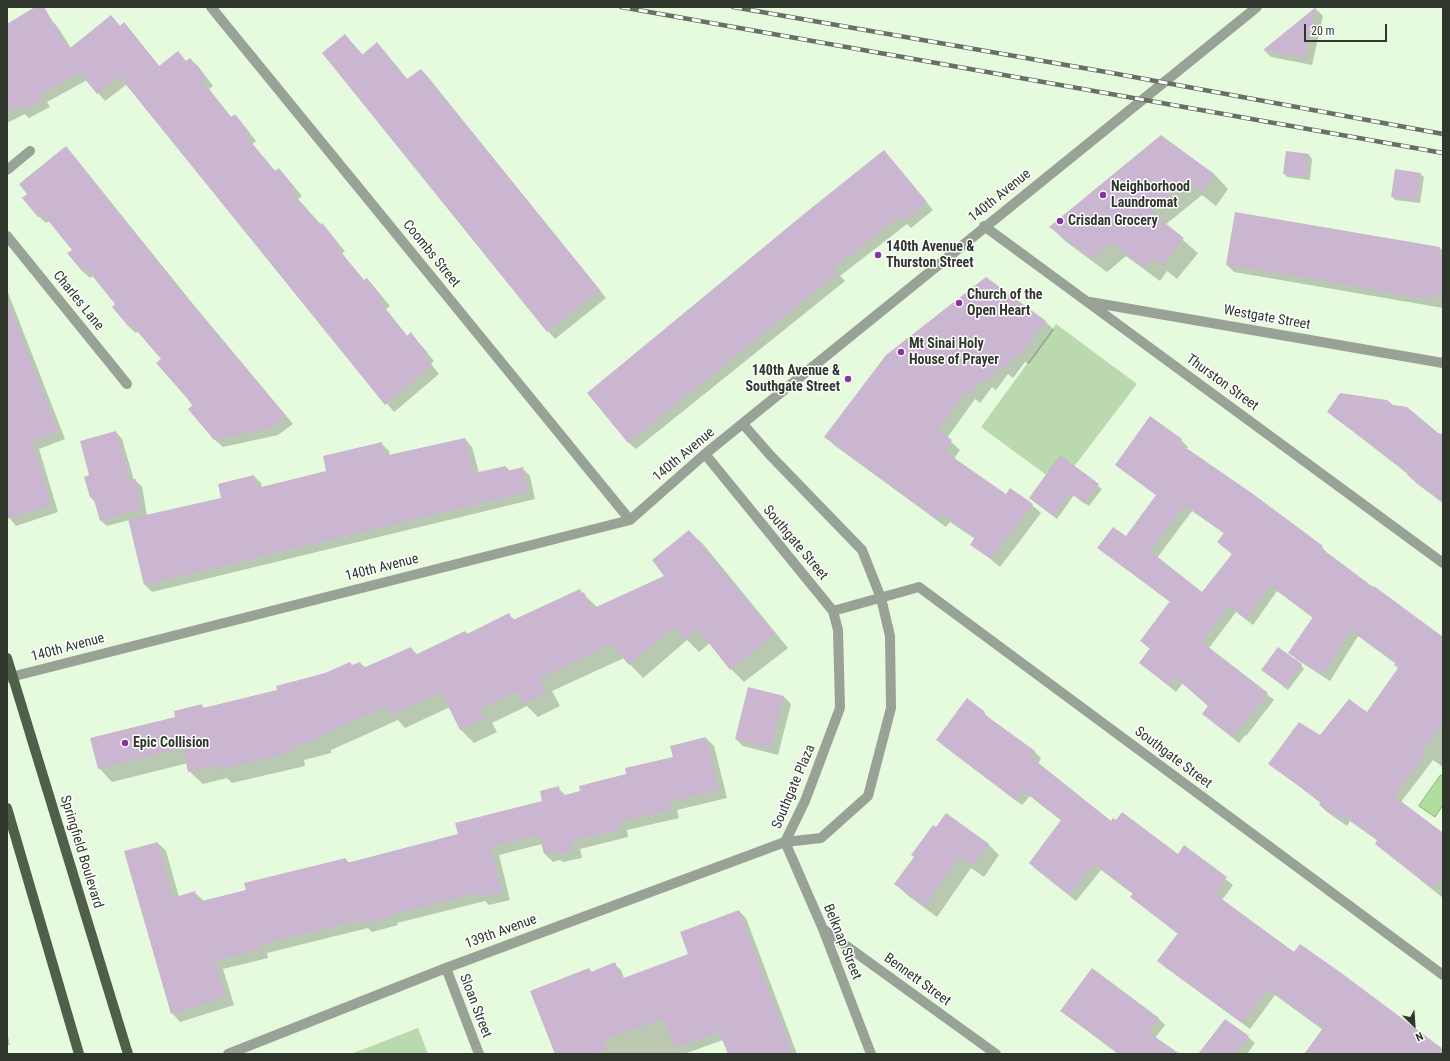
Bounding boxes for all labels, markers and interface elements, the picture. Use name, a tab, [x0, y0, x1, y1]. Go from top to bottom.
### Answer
scale bar	[1306, 16, 1389, 42]
text: 20 m	[1311, 24, 1335, 38]
street label: 140th Avenue	[966, 166, 1034, 226]
place label: Neighborhood Laundromat	[1111, 179, 1190, 212]
marker: Neighborhood Laundromat	[1098, 190, 1108, 200]
place label: Crisdan Grocery	[1068, 213, 1158, 229]
marker: Crisdan Grocery	[1055, 216, 1065, 226]
street label: Coombs Street	[399, 217, 463, 291]
place label: 140th Avenue & Thurston Street	[886, 239, 974, 272]
marker: 140th Avenue & Thurston Street	[873, 250, 883, 260]
street label: Charles Lane	[49, 268, 107, 334]
place label: Church of the Open Heart	[967, 287, 1042, 320]
marker: Church of the Open Heart	[954, 298, 964, 308]
street label: Westgate Street	[1222, 302, 1312, 334]
place label: Mt Sinai Holy House of Prayer	[909, 336, 999, 368]
marker: Mt Sinai Holy House of Prayer	[896, 347, 906, 357]
street label: Thurston Street	[1183, 351, 1261, 415]
place label: 140th Avenue & Southgate Street	[746, 363, 840, 396]
marker: 140th Avenue & Southgate Street	[843, 374, 853, 384]
street label: 140th Avenue	[650, 424, 718, 486]
street label: Southgate Street	[759, 502, 831, 584]
street label: 140th Avenue	[344, 551, 420, 585]
street label: 140th Avenue	[30, 630, 106, 666]
street label: Southgate Street	[1131, 724, 1215, 792]
place label: Epic Collision	[133, 735, 209, 751]
marker: Epic Collision	[120, 738, 130, 748]
street label: Southgate Plaza	[769, 742, 819, 832]
street label: Springfield Boulevard	[56, 794, 106, 910]
street label: Belknap Street	[819, 902, 865, 982]
street label: 139th Avenue	[463, 911, 539, 953]
street label: Bennett Street	[880, 950, 954, 1010]
street label: Sloan Street	[455, 972, 495, 1040]
north arrow	[1394, 1005, 1434, 1045]
text: N	[1413, 1029, 1425, 1044]

